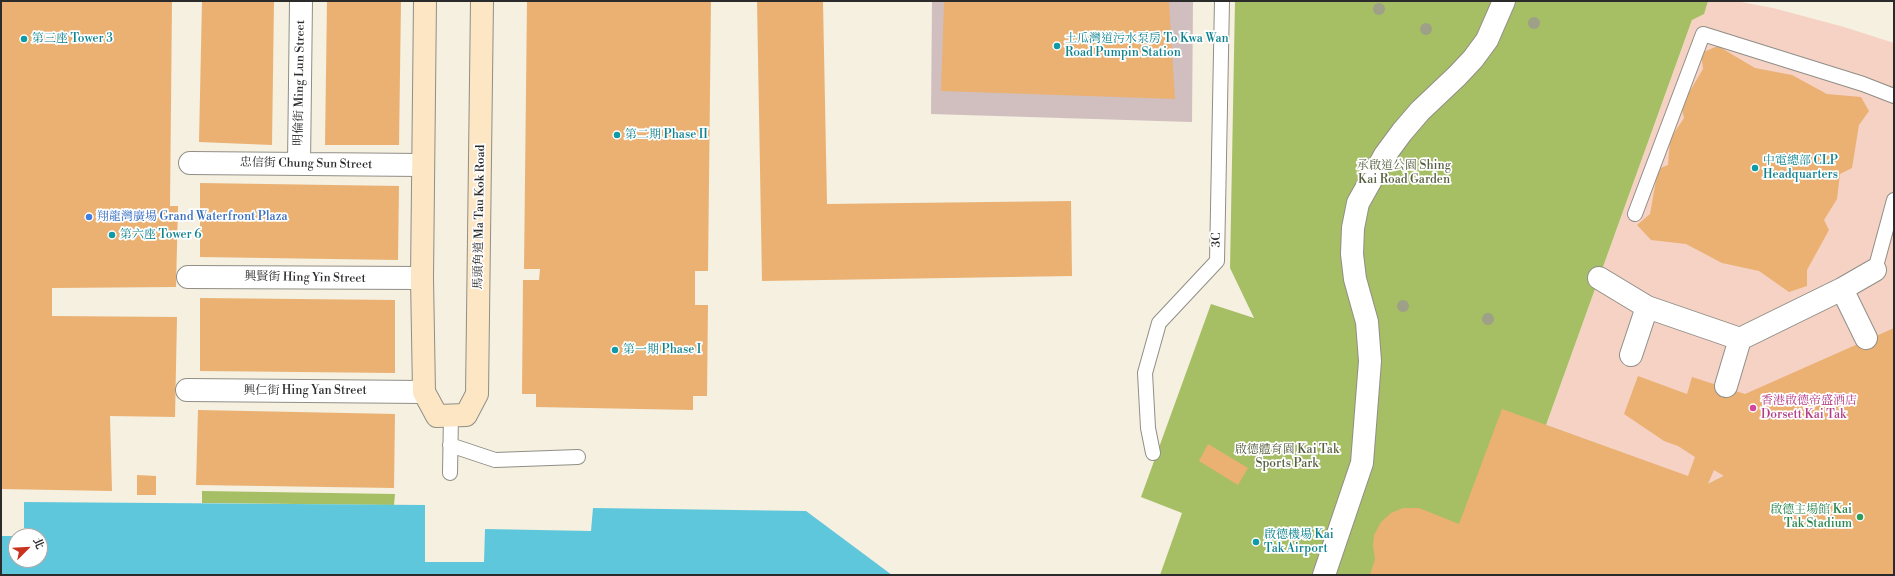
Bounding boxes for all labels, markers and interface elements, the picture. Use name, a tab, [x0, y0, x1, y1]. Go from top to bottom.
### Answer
street label: 明倫街 Ming Lun Street	[292, 20, 308, 146]
place label: 第三座 Tower 3	[32, 32, 113, 46]
place label: 土瓜灣道污水泵房 To Kwa Wan Road Pumpin Station	[1065, 32, 1229, 60]
marker: 第三座 Tower 3	[19, 34, 29, 44]
marker: 土瓜灣道污水泵房 To Kwa Wan Road Pumpin Station	[1052, 41, 1062, 51]
place label: 第二期 Phase II	[625, 128, 708, 142]
marker: 第二期 Phase II	[612, 130, 622, 140]
street label: 馬頭角道 Ma Tau Kok Road	[472, 145, 488, 289]
place label: 中電總部 CLP Headquarters	[1763, 154, 1838, 182]
street label: 忠信街 Chung Sun Street	[240, 156, 372, 172]
park label: 承啟道公園 Shing Kai Road Garden	[1357, 159, 1451, 187]
marker: 中電總部 CLP Headquarters	[1750, 163, 1760, 173]
place label: 翔龍灣廣場 Grand Waterfront Plaza	[97, 210, 287, 224]
marker: 翔龍灣廣場 Grand Waterfront Plaza	[84, 212, 94, 222]
place label: 第六座 Tower 6	[120, 228, 202, 242]
marker: 第六座 Tower 6	[107, 230, 117, 240]
street label: 3C	[1210, 232, 1224, 248]
street label: 興賢街 Hing Yin Street	[244, 270, 366, 286]
place label: 第一期 Phase I	[623, 343, 701, 357]
marker: 第一期 Phase I	[610, 345, 620, 355]
street label: 興仁街 Hing Yan Street	[243, 384, 367, 398]
place label: 香港啟德帝盛酒店 Dorsett Kai Tak	[1761, 394, 1857, 422]
marker: 香港啟德帝盛酒店 Dorsett Kai Tak	[1748, 403, 1758, 413]
park label: 啟德體育園 Kai Tak Sports Park	[1235, 443, 1339, 471]
place label: 啟德主場館 Kai Tak Stadium	[1770, 503, 1852, 531]
marker: 啟德主場館 Kai Tak Stadium	[1855, 512, 1865, 522]
north arrow	[8, 528, 48, 568]
place label: 啟德機場 Kai Tak Airport	[1264, 528, 1334, 556]
text: 北	[29, 536, 47, 551]
marker: 啟德機場 Kai Tak Airport	[1251, 537, 1261, 547]

